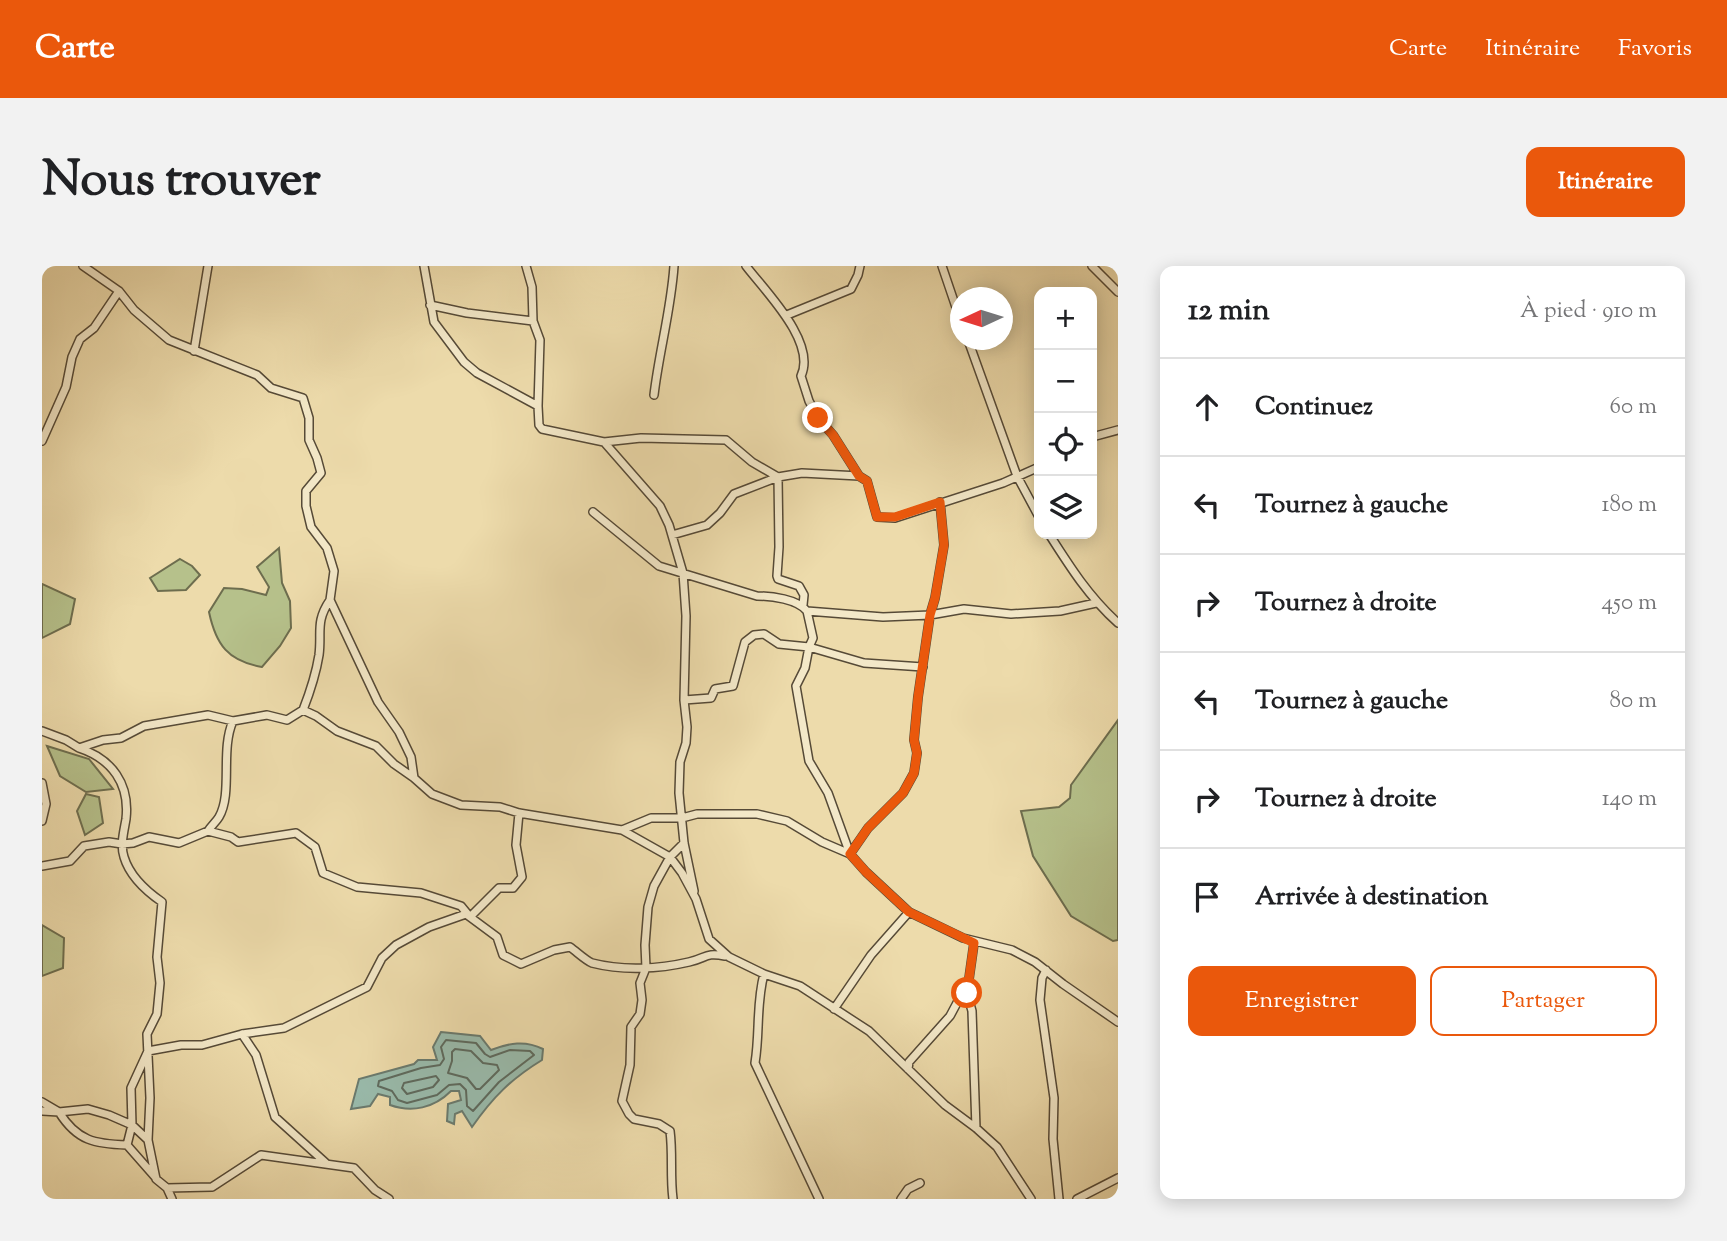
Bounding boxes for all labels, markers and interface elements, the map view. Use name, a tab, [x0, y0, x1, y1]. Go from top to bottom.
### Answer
text: Carte	[35, 25, 115, 73]
text: Carte	[1389, 32, 1447, 66]
text: Itinéraire	[1485, 32, 1580, 66]
text: Favoris	[1618, 32, 1692, 66]
text: Nous trouver	[42, 147, 321, 217]
button: Itinéraire	[1526, 147, 1685, 217]
north arrow	[950, 287, 1013, 350]
map controls	[1034, 287, 1097, 539]
button: +	[1034, 287, 1097, 350]
text: 12 min	[1188, 290, 1270, 333]
text: À pied · 910 m	[1520, 295, 1657, 328]
button: −	[1034, 350, 1097, 413]
icon: ahead	[1188, 388, 1226, 426]
text: Continuez	[1255, 389, 1373, 426]
text: 60 m	[1609, 391, 1657, 424]
route end	[802, 402, 833, 433]
button: locate	[1034, 413, 1097, 476]
button: layers	[1034, 476, 1097, 539]
icon: left	[1188, 486, 1226, 524]
text: Tournez à gauche	[1255, 487, 1448, 524]
text: 180 m	[1602, 489, 1657, 522]
icon: right	[1188, 584, 1226, 622]
text: Tournez à droite	[1255, 585, 1437, 622]
text: 450 m	[1601, 587, 1657, 620]
icon: left	[1188, 682, 1226, 720]
text: Tournez à gauche	[1255, 683, 1448, 720]
text: 80 m	[1609, 685, 1657, 718]
icon: right	[1188, 780, 1226, 818]
text: Tournez à droite	[1255, 781, 1437, 818]
text: 140 m	[1602, 783, 1657, 816]
icon: arrive	[1188, 878, 1226, 916]
text: Arrivée à destination	[1255, 879, 1488, 916]
button: Enregistrer	[1188, 966, 1416, 1036]
button: Partager	[1430, 966, 1657, 1036]
route start	[951, 977, 982, 1008]

